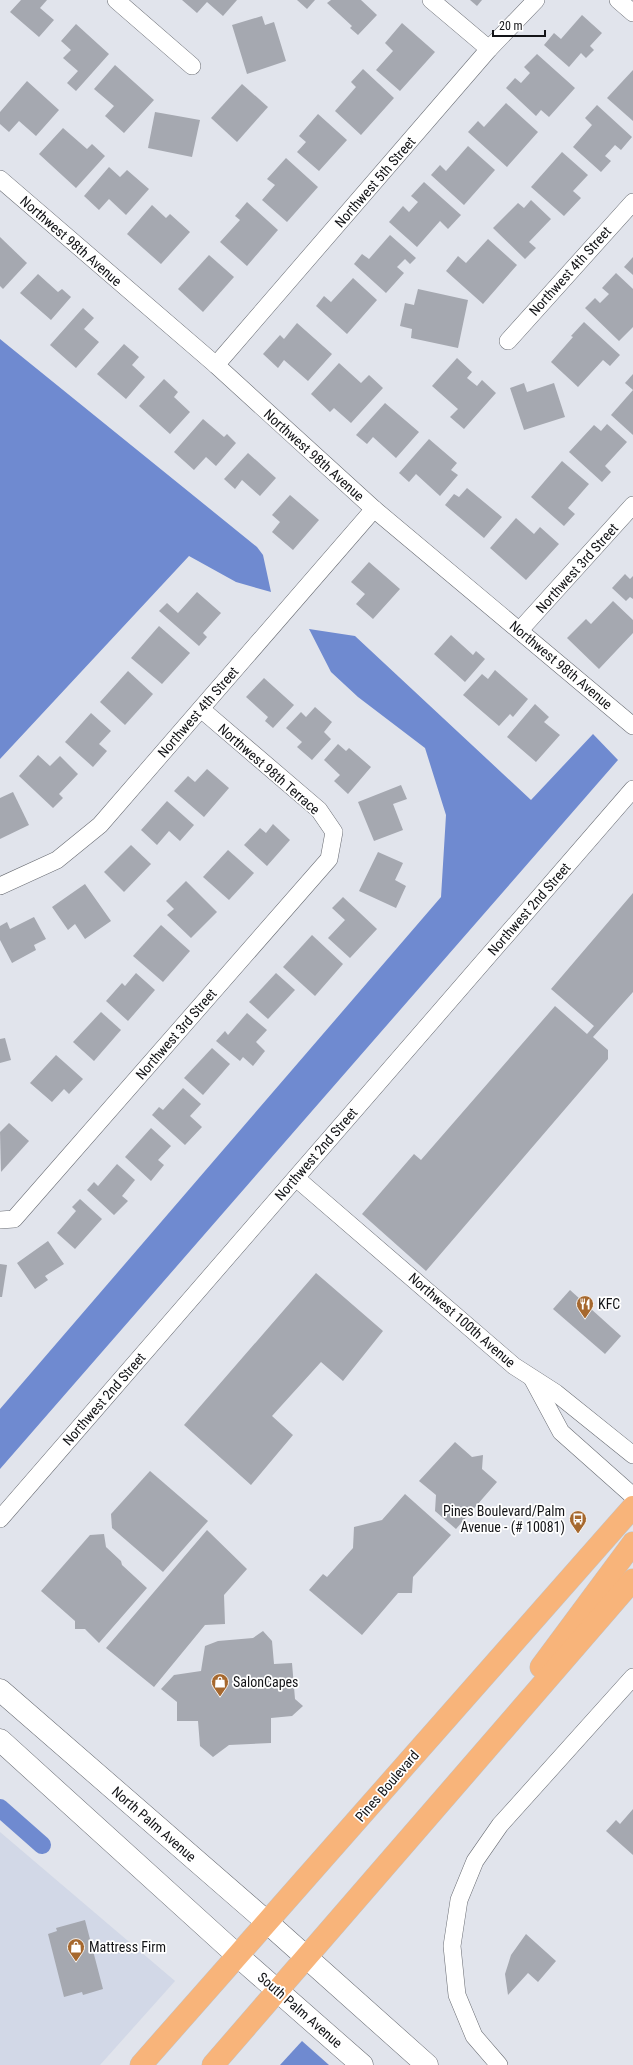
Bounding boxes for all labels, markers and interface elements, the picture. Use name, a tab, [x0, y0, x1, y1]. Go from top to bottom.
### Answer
scale bar	[493, 12, 545, 38]
text: 20 m	[499, 19, 523, 33]
street label: Northwest 5th Street	[331, 134, 419, 230]
street label: Northwest 98th Avenue	[17, 193, 125, 290]
street label: Northwest 4th Street	[526, 223, 614, 319]
street label: Northwest 98th Avenue	[261, 406, 368, 504]
street label: Northwest 3rd Street	[533, 520, 621, 616]
street label: Northwest 98th Avenue	[507, 617, 616, 713]
street label: Northwest 4th Street	[154, 664, 242, 760]
street label: Northwest 98th Terrace	[215, 720, 323, 818]
street label: Northwest 2nd Street	[484, 859, 574, 959]
street label: Northwest 3rd Street	[132, 985, 220, 1083]
street label: Northwest 2nd Street	[271, 1104, 361, 1204]
street label: Northwest 100th Avenue	[406, 1269, 519, 1371]
restaurant icon: KFC	[575, 1294, 595, 1319]
place label: KFC	[598, 1296, 620, 1312]
street label: Northwest 2nd Street	[59, 1349, 149, 1449]
place label: Pines Boulevard/Palm Avenue - (# 10081)	[443, 1503, 565, 1536]
bus stop icon: Pines Boulevard/Palm Avenue - (# 10081)	[568, 1509, 588, 1534]
shop icon: SalonCapes	[210, 1672, 230, 1697]
place label: SalonCapes	[233, 1674, 298, 1690]
street label: Pines Boulevard	[352, 1747, 422, 1825]
street label: North Palm Avenue	[109, 1783, 200, 1865]
shop icon: Mattress Firm	[66, 1937, 86, 1962]
place label: Mattress Firm	[89, 1939, 166, 1955]
street label: South Palm Avenue	[254, 1969, 346, 2051]

